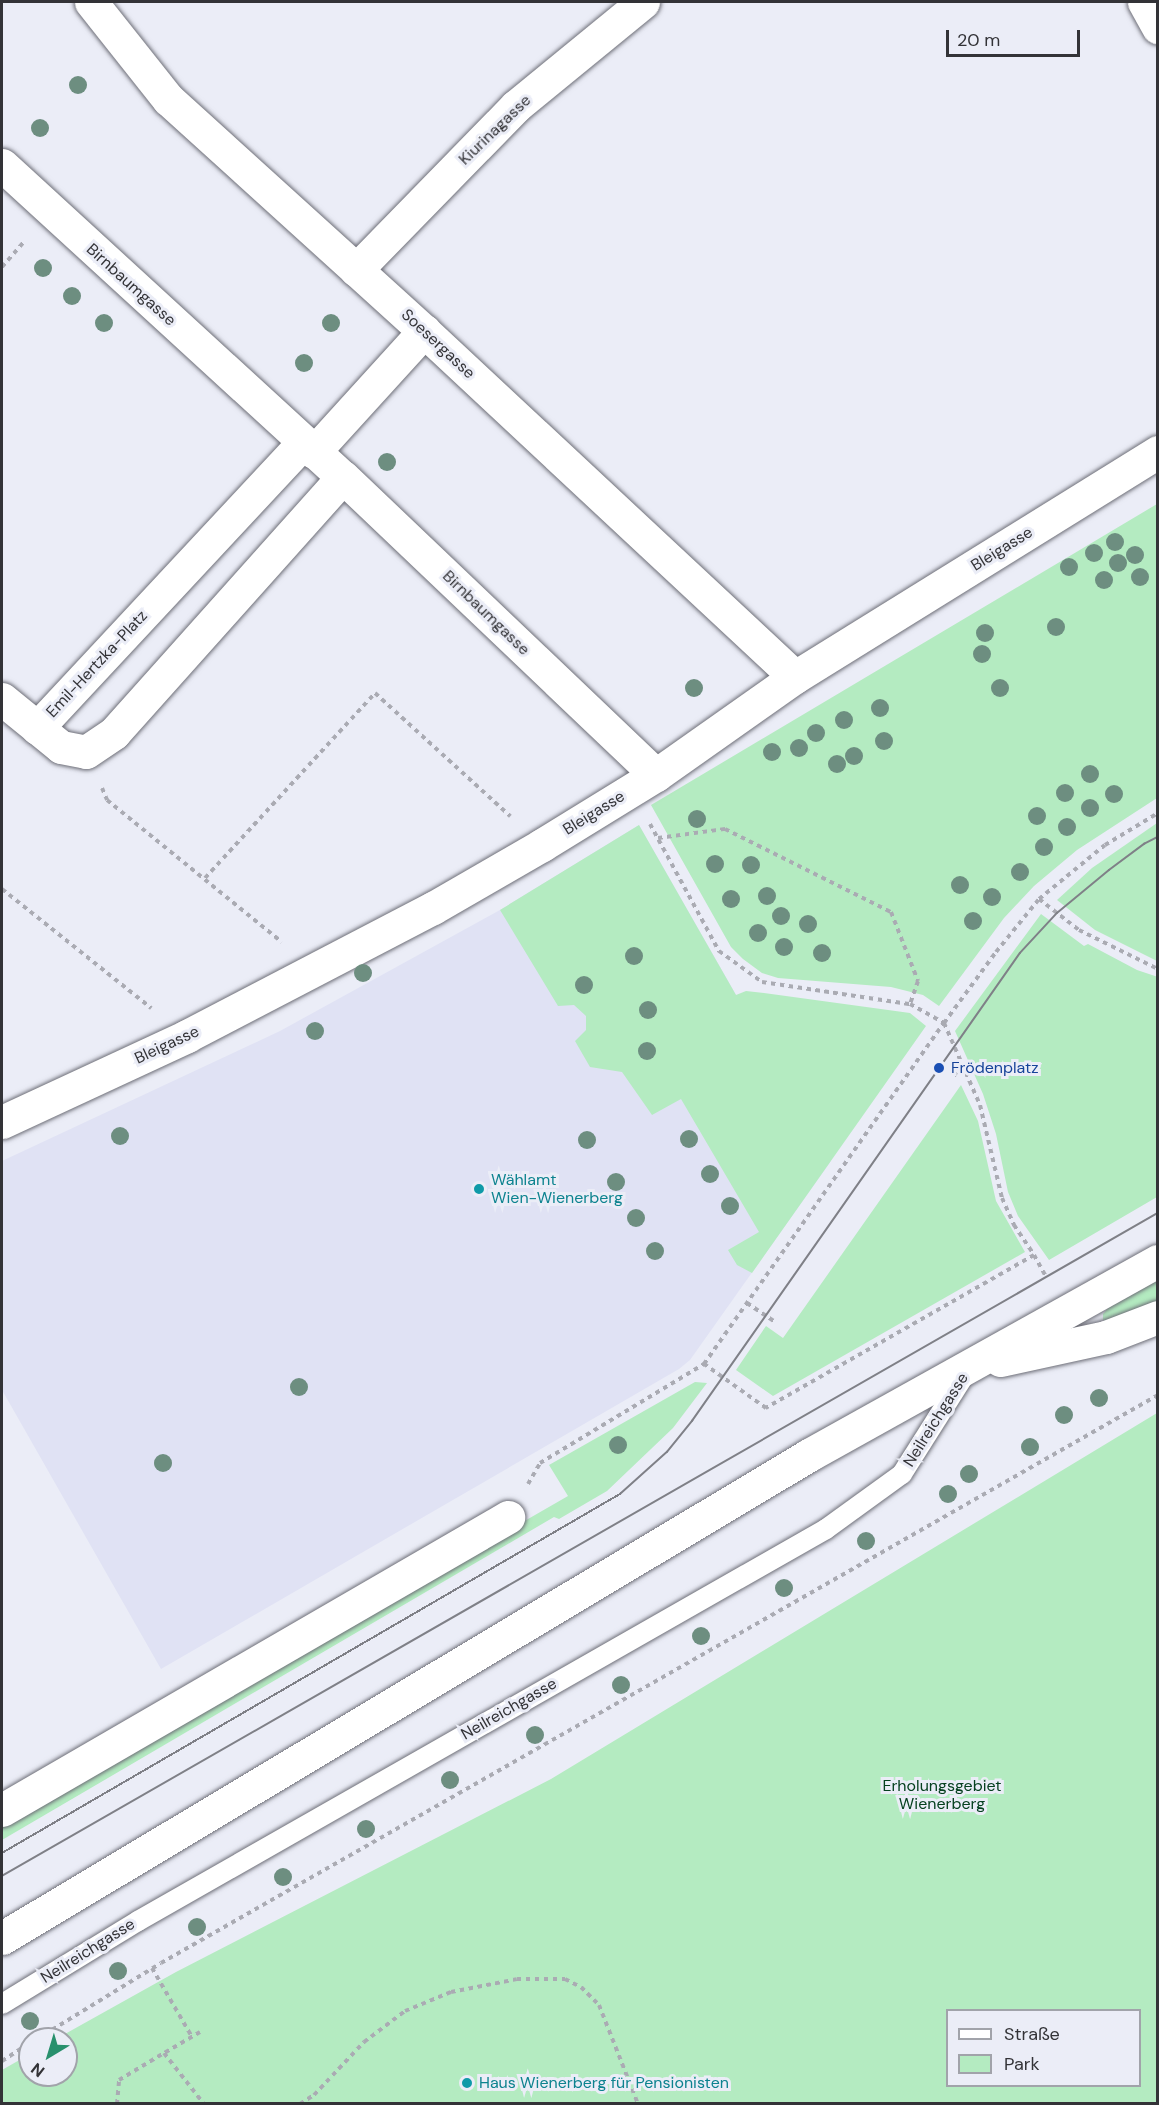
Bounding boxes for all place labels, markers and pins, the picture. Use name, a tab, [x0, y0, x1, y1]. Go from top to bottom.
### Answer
place label: Frödenplatz	[951, 1058, 1039, 1078]
marker: Frödenplatz	[932, 1061, 946, 1075]
place label: Wählamt Wien-Wienerberg	[491, 1170, 623, 1208]
marker: Wählamt Wien-Wienerberg	[472, 1182, 486, 1196]
place label: Haus Wienerberg für Pensionisten	[479, 2073, 729, 2093]
marker: Haus Wienerberg für Pensionisten	[460, 2076, 474, 2090]

